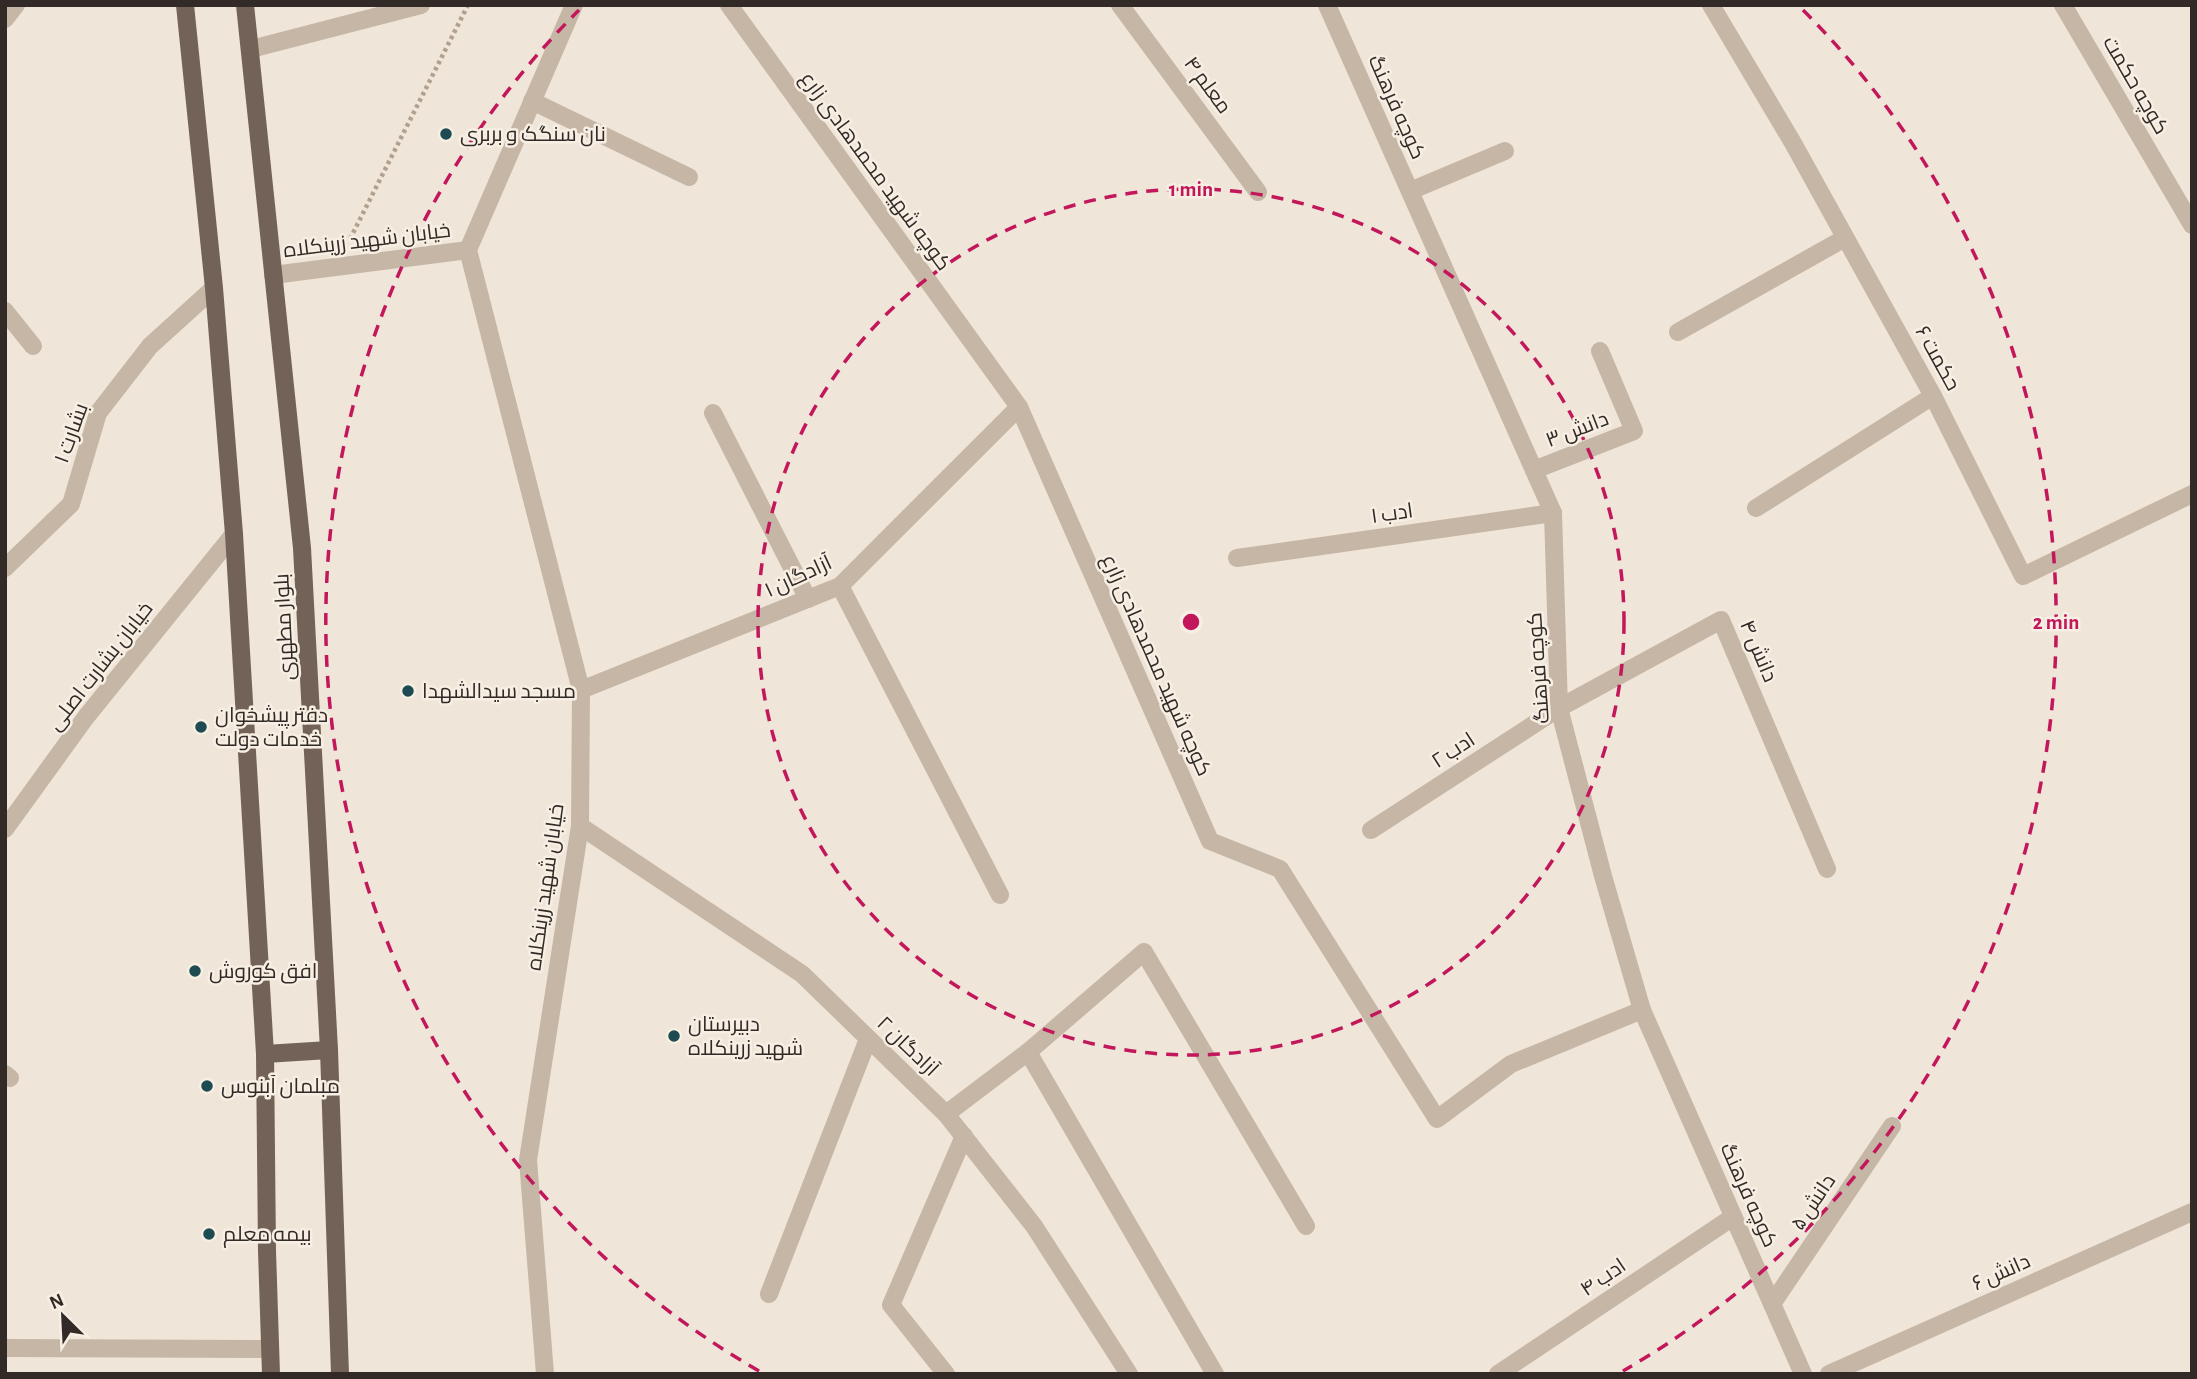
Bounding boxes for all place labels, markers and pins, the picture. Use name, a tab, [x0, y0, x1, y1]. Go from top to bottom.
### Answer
place label: نان سنگک و بربری	[460, 124, 606, 147]
marker: نان سنگک و بربری	[438, 126, 454, 142]
centre of rings	[1179, 610, 1203, 634]
place label: مسجد سیدالشهدا	[422, 681, 576, 704]
marker: مسجد سیدالشهدا	[400, 683, 416, 699]
place label: دفتر پیشخوان خدمات دولت	[215, 705, 328, 751]
marker: دفتر پیشخوان خدمات دولت	[193, 719, 209, 735]
place label: افق کوروش	[209, 961, 317, 984]
marker: افق کوروش	[187, 963, 203, 979]
place label: دبیرستان شهید زرینکلاه	[688, 1014, 803, 1061]
marker: دبیرستان شهید زرینکلاه	[666, 1028, 682, 1044]
place label: مبلمان آبنوس	[221, 1074, 340, 1099]
marker: مبلمان آبنوس	[199, 1078, 215, 1094]
place label: بیمه معلم	[223, 1224, 312, 1248]
marker: بیمه معلم	[201, 1226, 217, 1242]

